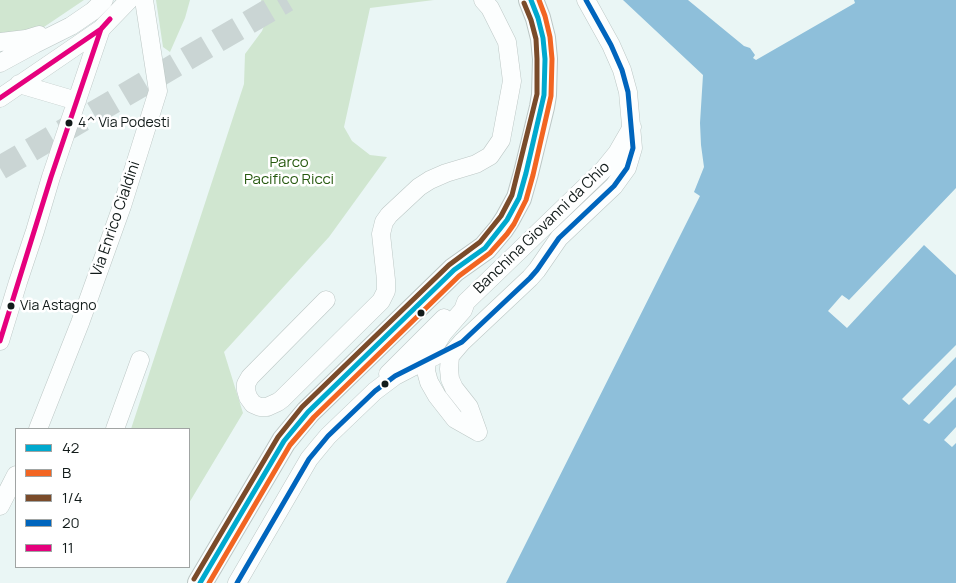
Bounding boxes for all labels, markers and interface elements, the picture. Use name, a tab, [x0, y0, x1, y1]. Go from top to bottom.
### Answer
place label: 4^ Via Podesti	[78, 115, 170, 131]
marker: 4^ Via Podesti	[64, 118, 74, 128]
park label: Parco Pacifico Ricci	[244, 154, 334, 189]
street label: Banchina Giovanni da Chio	[470, 158, 614, 298]
street label: Via Enrico Cialdini	[88, 159, 144, 279]
place label: Via Astagno	[20, 298, 96, 314]
marker: Via Astagno	[6, 301, 16, 311]
unlabelled marker	[416, 308, 426, 318]
unlabelled marker	[380, 379, 390, 389]
legend	[15, 428, 190, 568]
text: 42	[62, 437, 79, 458]
text: B	[62, 462, 71, 483]
text: 1/4	[62, 487, 83, 508]
text: 20	[62, 512, 80, 533]
text: 11	[62, 537, 74, 558]

